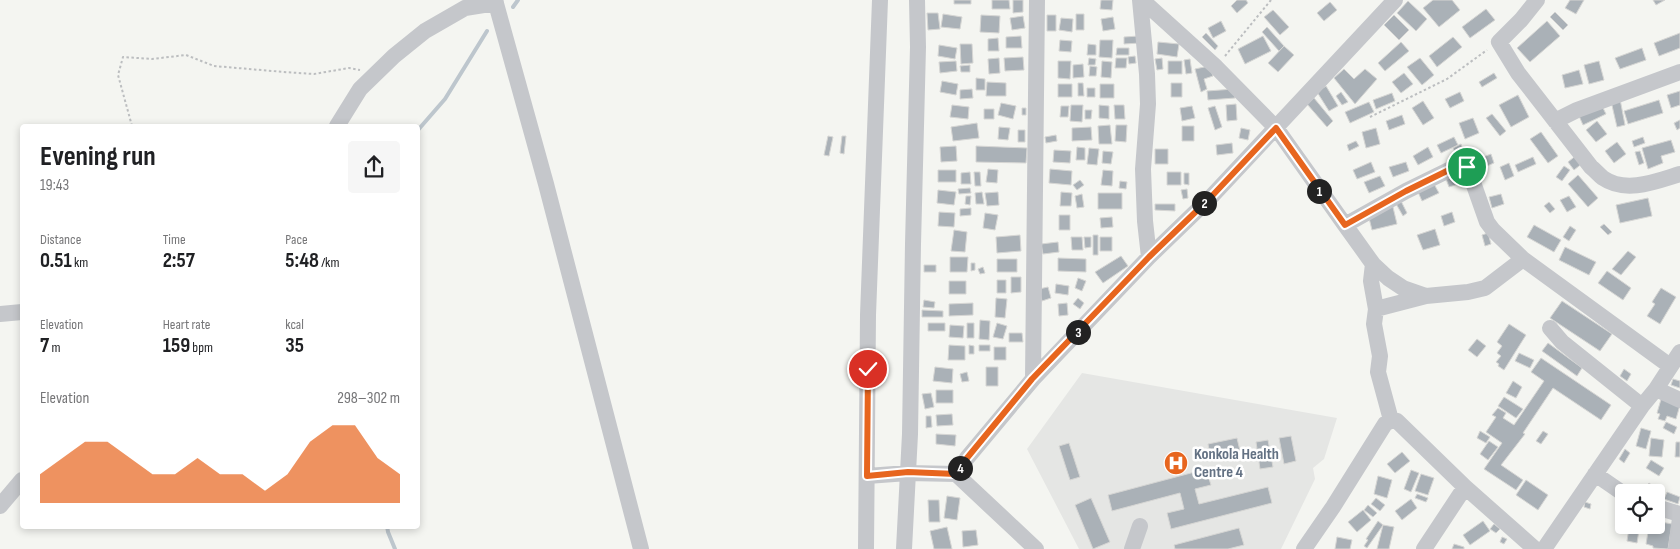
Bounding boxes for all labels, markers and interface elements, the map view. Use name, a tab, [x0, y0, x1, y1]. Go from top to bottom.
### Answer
text: Evening run	[40, 140, 156, 173]
button: share	[348, 141, 400, 193]
pin	[1446, 146, 1488, 188]
icon: arrive	[1453, 153, 1481, 181]
text: 19:43	[40, 176, 69, 195]
pin: 1	[1306, 178, 1332, 204]
text: 1	[1317, 183, 1322, 200]
pin: 2	[1192, 190, 1216, 216]
text: 2	[1201, 195, 1208, 212]
text: Distance	[40, 231, 81, 248]
text: Time	[163, 231, 186, 248]
text: Pace	[285, 231, 308, 248]
text: 0.51	[40, 248, 72, 273]
text: 2:57	[163, 248, 195, 273]
text: 5:48	[285, 248, 319, 273]
text: km	[72, 254, 88, 271]
text: /km	[319, 254, 339, 271]
text: Elevation	[40, 316, 83, 333]
text: Heart rate	[163, 316, 210, 333]
text: kcal	[285, 316, 304, 333]
pin: 3	[1066, 320, 1090, 344]
text: 3	[1075, 324, 1082, 341]
text: 7	[40, 333, 49, 358]
text: 159	[163, 333, 190, 358]
text: 35	[285, 333, 304, 358]
text: m	[49, 339, 60, 356]
text: bpm	[190, 339, 213, 356]
pin	[847, 348, 889, 390]
icon: check	[854, 355, 882, 383]
text: Elevation	[40, 389, 89, 408]
text: 298–302 m	[337, 389, 400, 408]
place label: Konkola Health Centre 4	[1194, 445, 1279, 482]
hospital icon: Konkola Health Centre 4	[1163, 450, 1189, 476]
pin: 4	[948, 456, 972, 480]
text: 4	[957, 460, 964, 477]
map controls	[1615, 484, 1665, 534]
button: locate	[1615, 484, 1665, 534]

